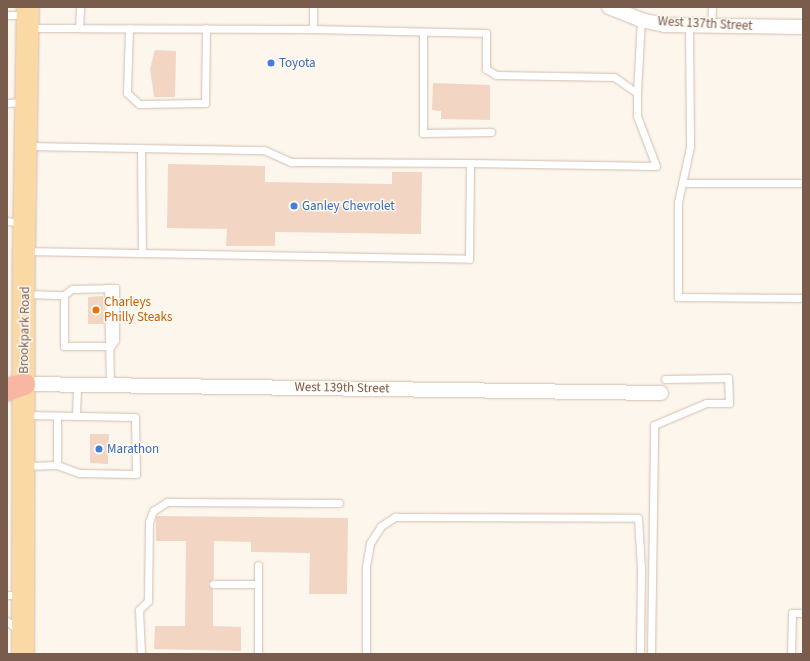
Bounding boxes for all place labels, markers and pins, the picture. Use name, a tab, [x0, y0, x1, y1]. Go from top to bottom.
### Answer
place label: Toyota	[279, 55, 316, 71]
marker: Toyota	[266, 58, 276, 68]
place label: Ganley Chevrolet	[302, 198, 395, 214]
marker: Ganley Chevrolet	[289, 201, 299, 211]
place label: Charleys Philly Steaks	[104, 295, 172, 326]
marker: Charleys Philly Steaks	[91, 305, 101, 315]
place label: Marathon	[107, 441, 159, 457]
marker: Marathon	[94, 444, 104, 454]

